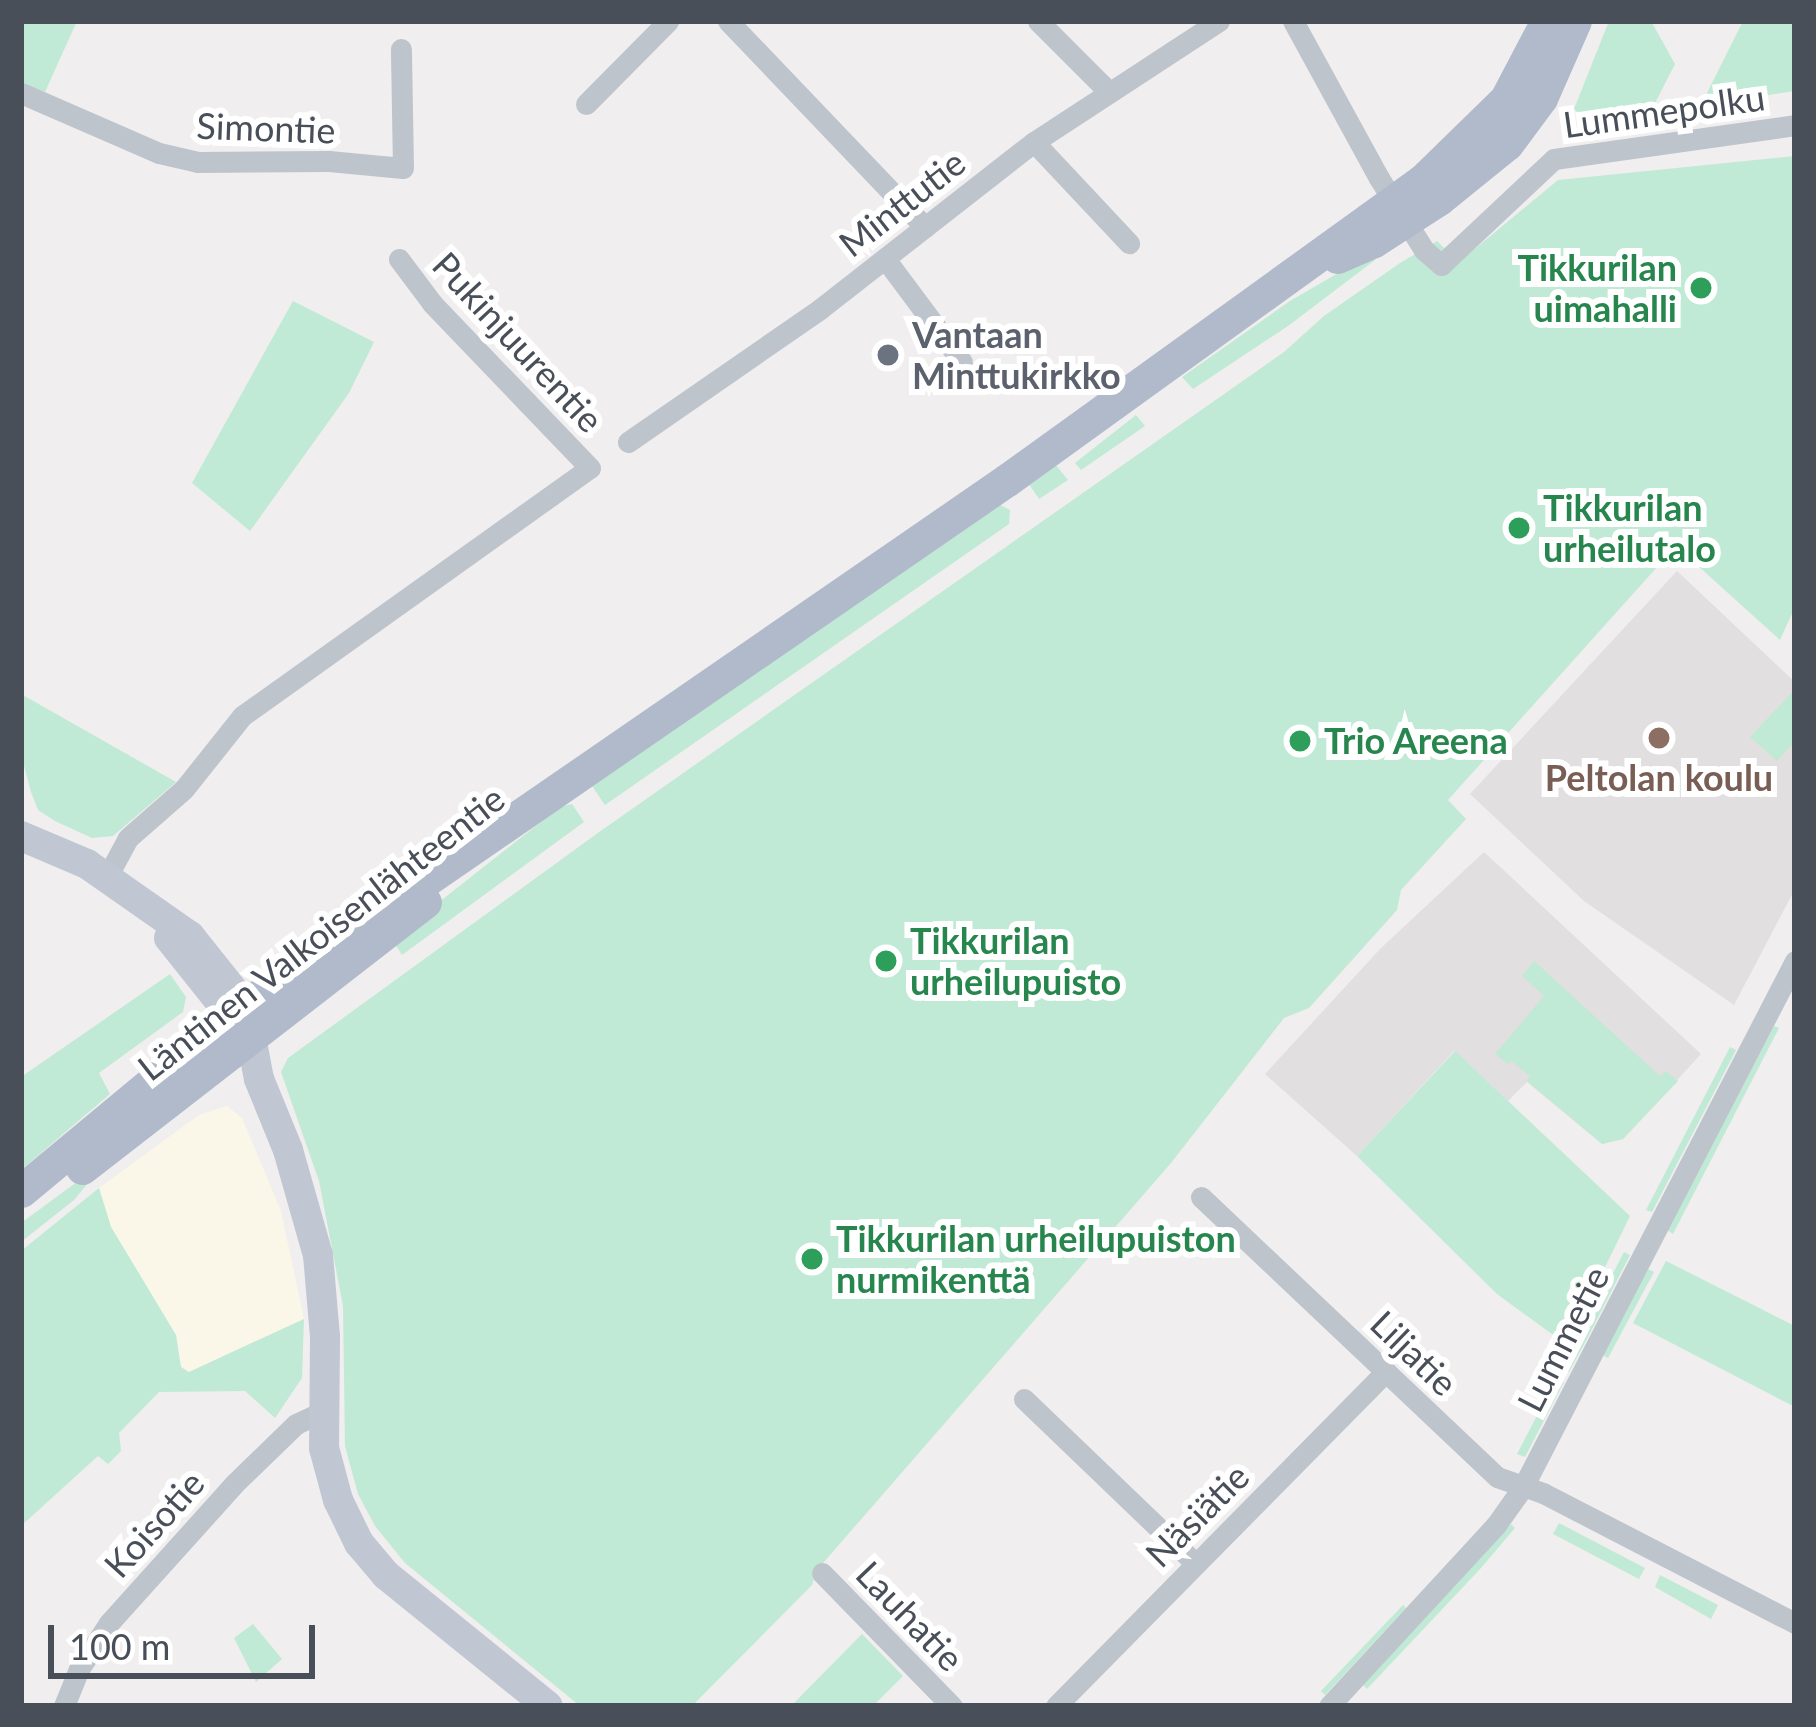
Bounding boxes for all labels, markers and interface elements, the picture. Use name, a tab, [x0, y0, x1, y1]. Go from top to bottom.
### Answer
street label: Lummepolku	[1560, 75, 1768, 147]
street label: Simontie	[196, 104, 336, 152]
street label: Minttutie	[831, 141, 973, 265]
street label: Pukinjuurentie	[424, 243, 612, 441]
place label: Tikkurilan uimahalli	[1518, 245, 1677, 330]
marker: Tikkurilan uimahalli	[1688, 275, 1714, 301]
place label: Vantaan Minttukirkko	[912, 312, 1121, 397]
marker: Vantaan Minttukirkko	[875, 342, 901, 368]
place label: Tikkurilan urheilutalo	[1543, 485, 1716, 570]
marker: Tikkurilan urheilutalo	[1506, 515, 1532, 541]
place label: Trio Areena	[1324, 719, 1509, 763]
marker: Peltolan koulu	[1646, 725, 1672, 751]
marker: Trio Areena	[1287, 728, 1313, 754]
place label: Peltolan koulu	[1545, 756, 1773, 800]
street label: Läntinen Valkoisenlähteentie	[129, 776, 513, 1090]
place label: Tikkurilan urheilupuisto	[910, 918, 1121, 1003]
marker: Tikkurilan urheilupuisto	[873, 948, 899, 974]
place label: Tikkurilan urheilupuiston nurmikenttä	[836, 1216, 1236, 1301]
marker: Tikkurilan urheilupuiston nurmikenttä	[799, 1246, 825, 1272]
street label: Lummetie	[1508, 1259, 1618, 1419]
street label: Liljatie	[1362, 1302, 1466, 1404]
street label: Näsiätie	[1137, 1455, 1257, 1575]
street label: Koisotie	[95, 1462, 213, 1586]
street label: Lauhatie	[847, 1552, 973, 1680]
scale bar	[54, 1601, 321, 1675]
text: 100 m	[69, 1624, 170, 1668]

